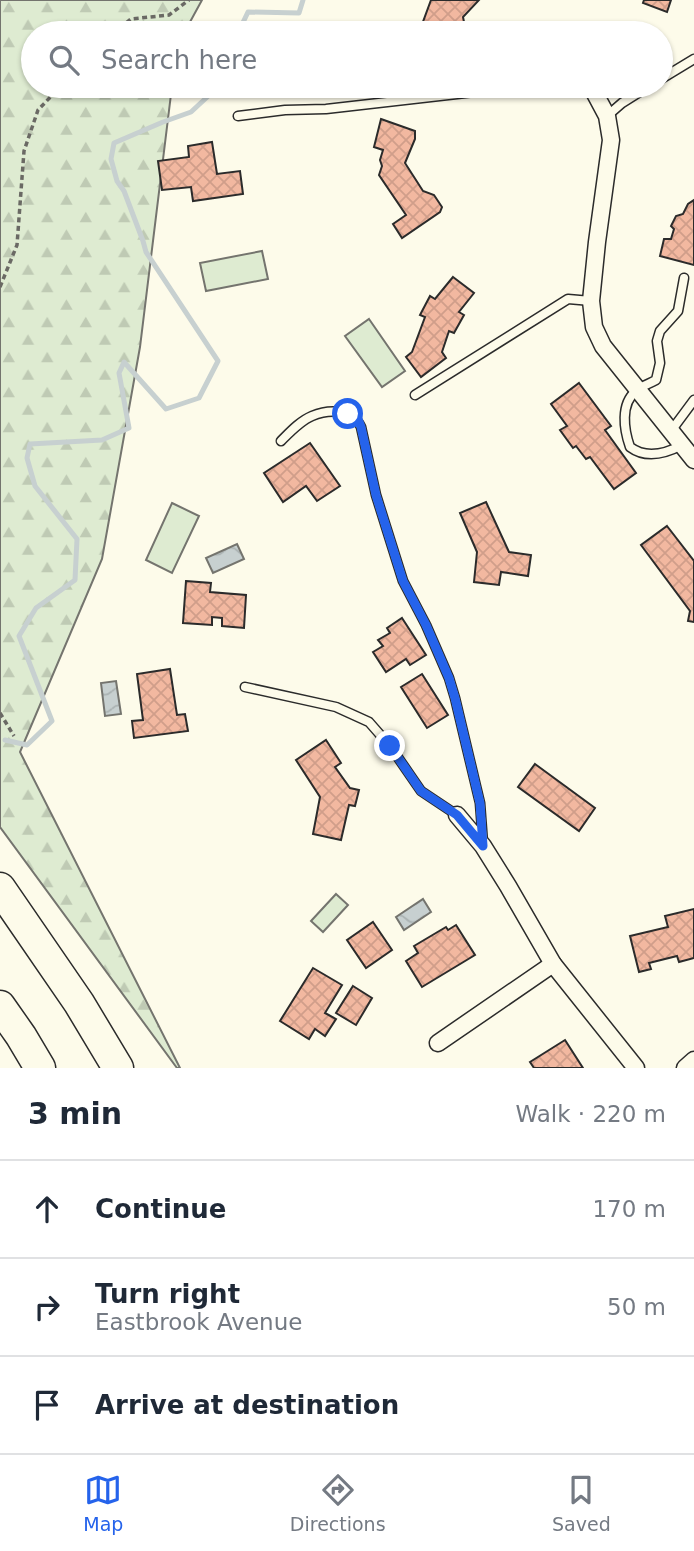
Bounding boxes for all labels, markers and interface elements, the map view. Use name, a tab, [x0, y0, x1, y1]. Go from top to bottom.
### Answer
search box	[21, 21, 673, 98]
icon: search	[45, 41, 83, 79]
text: Search here	[101, 45, 257, 75]
route start	[332, 398, 363, 429]
route end	[374, 730, 405, 761]
text: 3 min	[28, 1096, 122, 1131]
text: Walk · 220 m	[515, 1101, 666, 1127]
icon: ahead	[28, 1190, 66, 1228]
text: Continue	[95, 1194, 226, 1224]
text: 170 m	[592, 1196, 666, 1222]
text: Turn right	[95, 1279, 240, 1309]
icon: right	[28, 1288, 66, 1326]
text: 50 m	[607, 1294, 666, 1320]
text: Eastbrook Avenue	[95, 1309, 302, 1335]
icon: arrive	[28, 1386, 66, 1424]
text: Arrive at destination	[95, 1390, 399, 1420]
tab: Map	[83, 1471, 123, 1535]
tab: Directions	[290, 1471, 386, 1535]
tab: Saved	[552, 1471, 611, 1535]

